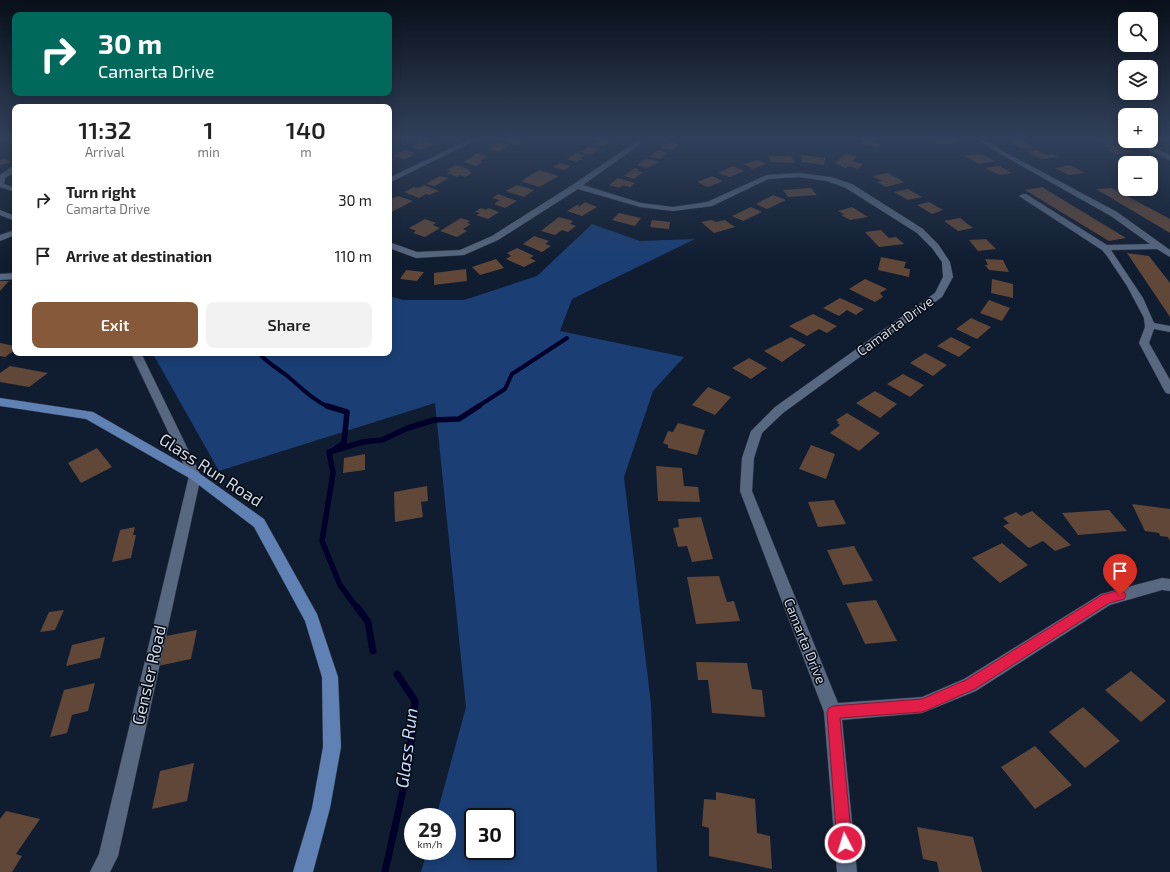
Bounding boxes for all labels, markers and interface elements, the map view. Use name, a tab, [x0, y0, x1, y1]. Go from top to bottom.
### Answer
map controls	[1118, 12, 1158, 196]
button: search	[1118, 12, 1158, 52]
text: 30 m	[98, 26, 162, 60]
icon: right	[32, 28, 84, 80]
text: Camarta Drive	[98, 60, 215, 82]
button: layers	[1118, 60, 1158, 100]
button: +	[1118, 108, 1158, 148]
text: 11:32	[78, 115, 131, 144]
text: 1	[204, 115, 214, 144]
text: 140	[286, 115, 326, 144]
text: Arrival	[85, 144, 125, 160]
text: min	[198, 144, 220, 160]
text: m	[300, 144, 312, 160]
button: −	[1118, 156, 1158, 196]
text: Turn right	[66, 183, 136, 201]
icon: right	[32, 189, 54, 211]
text: 30 m	[338, 191, 372, 209]
text: Camarta Drive	[66, 201, 150, 217]
icon: arrive	[32, 245, 54, 267]
text: Arrive at destination	[66, 247, 212, 265]
text: 110 m	[335, 247, 372, 265]
street label: Camarta Drive	[853, 292, 936, 359]
button: Exit	[32, 302, 198, 348]
button: Share	[206, 302, 372, 348]
street label: Glass Run Road	[156, 428, 267, 510]
pin	[1103, 554, 1137, 595]
icon: arrive	[1109, 560, 1131, 582]
street label: Camarta Drive	[781, 596, 830, 686]
street label: Gensler Road	[127, 623, 169, 727]
water label: Glass Run	[390, 706, 422, 789]
speed limit sign: 30	[464, 808, 516, 860]
text: 29	[418, 817, 442, 841]
position arrow	[824, 822, 866, 864]
text: km/h	[418, 838, 442, 850]

